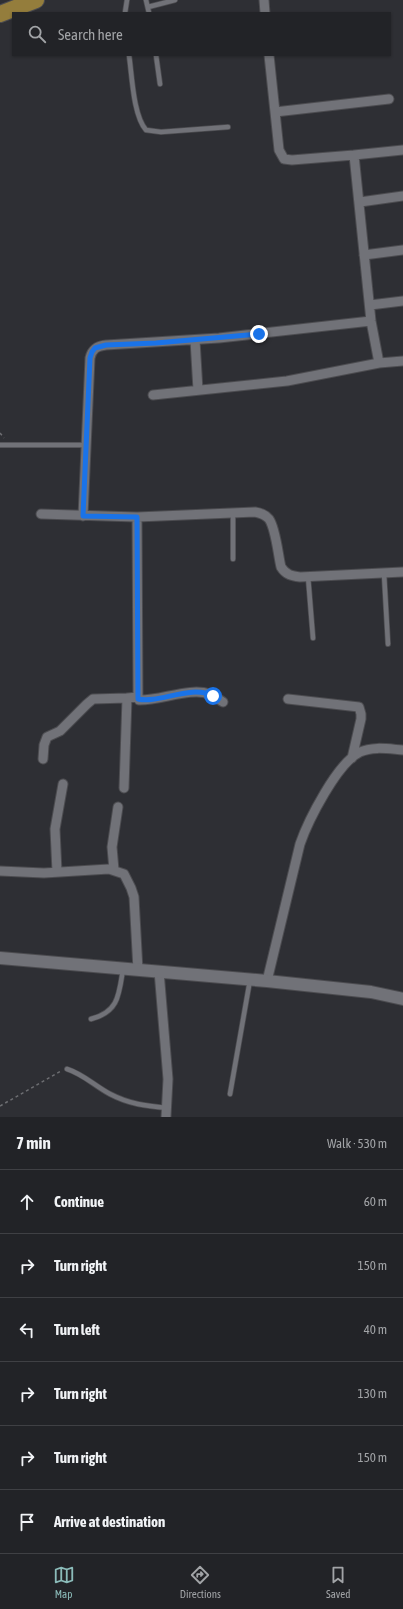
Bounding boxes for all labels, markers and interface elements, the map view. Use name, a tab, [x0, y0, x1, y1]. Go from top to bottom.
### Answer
search box	[12, 12, 391, 56]
icon: search	[26, 23, 48, 45]
text: Search here	[58, 26, 123, 43]
route end	[250, 325, 268, 343]
route start	[204, 687, 222, 705]
text: 7 min	[16, 1133, 51, 1153]
text: Walk · 530 m	[327, 1136, 387, 1151]
icon: ahead	[16, 1191, 38, 1213]
text: Continue	[54, 1193, 104, 1210]
text: 60 m	[364, 1194, 387, 1209]
icon: right	[16, 1255, 38, 1277]
text: Turn right	[54, 1257, 107, 1274]
text: 150 m	[358, 1258, 387, 1273]
icon: left	[16, 1319, 38, 1341]
text: Turn left	[54, 1321, 100, 1338]
text: 40 m	[364, 1322, 387, 1337]
icon: right	[16, 1383, 38, 1405]
text: Turn right	[54, 1385, 107, 1402]
text: 130 m	[358, 1386, 387, 1401]
icon: right	[16, 1447, 38, 1469]
text: Turn right	[54, 1449, 107, 1466]
text: 150 m	[358, 1450, 387, 1465]
icon: arrive	[16, 1511, 38, 1533]
text: Arrive at destination	[54, 1513, 165, 1530]
tab: Map	[53, 1564, 75, 1600]
tab: Directions	[180, 1564, 221, 1600]
tab: Saved	[326, 1564, 350, 1600]

